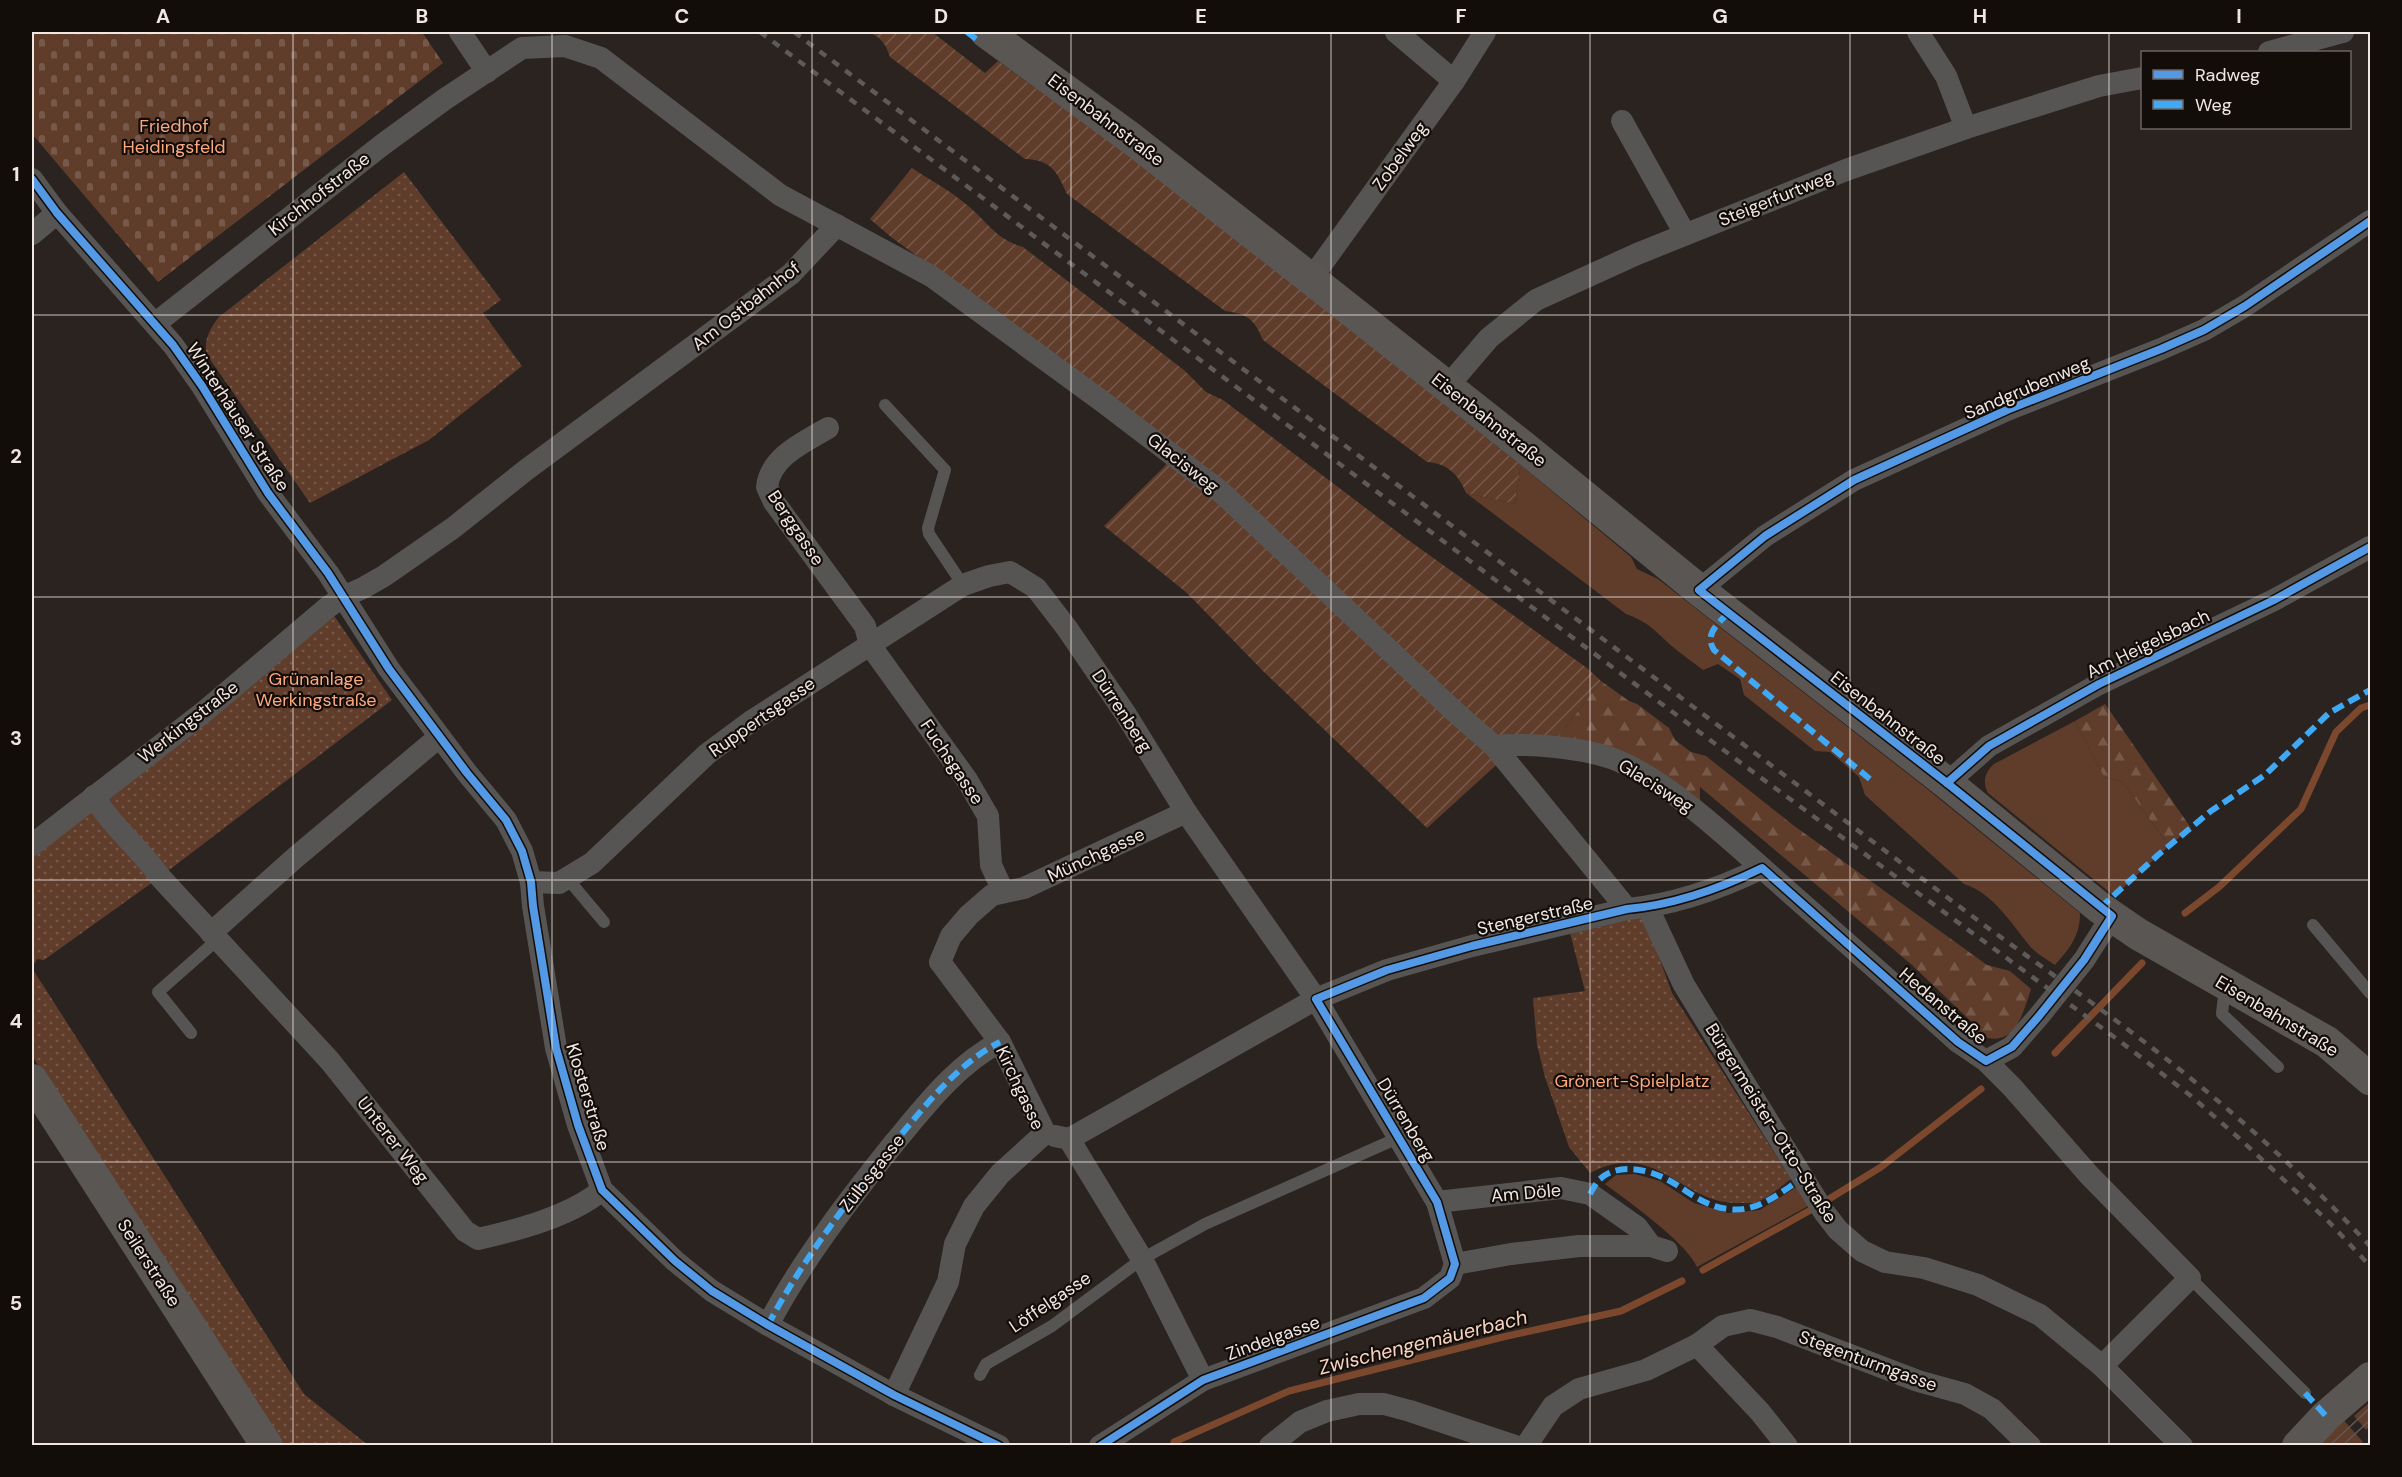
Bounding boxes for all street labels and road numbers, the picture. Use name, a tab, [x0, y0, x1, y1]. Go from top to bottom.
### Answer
street label: Eisenbahnstraße	[1043, 68, 1169, 172]
street label: Zobelweg	[1367, 117, 1433, 195]
street label: Kirchhofstraße	[263, 147, 375, 241]
street label: Steigerfurtweg	[1715, 164, 1837, 232]
street label: Am Ostbahnhof	[687, 256, 805, 356]
street label: Winterhäuser Straße	[181, 338, 295, 496]
street label: Sandgrubenweg	[1960, 351, 2094, 425]
street label: Eisenbahnstraße	[1427, 367, 1551, 473]
street label: Glacisweg	[1142, 428, 1224, 498]
street label: Berggasse	[762, 486, 830, 570]
street label: Am Heigelsbach	[2082, 604, 2214, 684]
street label: Dürrenberg	[1086, 665, 1158, 757]
street label: Eisenbahnstraße	[1826, 665, 1950, 771]
street label: Ruppertsgasse	[704, 671, 820, 763]
street label: Werkingstraße	[133, 675, 243, 769]
street label: Fuchsgasse	[915, 715, 989, 809]
street label: Glacisweg	[1614, 753, 1698, 819]
street label: Münchgasse	[1044, 822, 1148, 888]
street label: Stengerstraße	[1475, 891, 1595, 941]
street label: Hedanstraße	[1894, 962, 1992, 1050]
street label: Eisenbahnstraße	[2211, 970, 2343, 1062]
street label: Bürgermeister-Otto-Straße	[1700, 1019, 1842, 1227]
street label: Klosterstraße	[560, 1040, 616, 1154]
street label: Kirchgasse	[990, 1042, 1050, 1134]
street label: Dürrenberg	[1371, 1073, 1441, 1167]
street label: Unterer Weg	[352, 1092, 434, 1188]
street label: Zülbsgasse	[834, 1129, 910, 1217]
street label: Am Döle	[1490, 1178, 1562, 1208]
street label: Seilerstraße	[112, 1215, 186, 1311]
street label: Löffelgasse	[1004, 1266, 1096, 1338]
street label: Zindelgasse	[1223, 1310, 1323, 1366]
street label: Stegenturmgasse	[1795, 1325, 1941, 1397]

